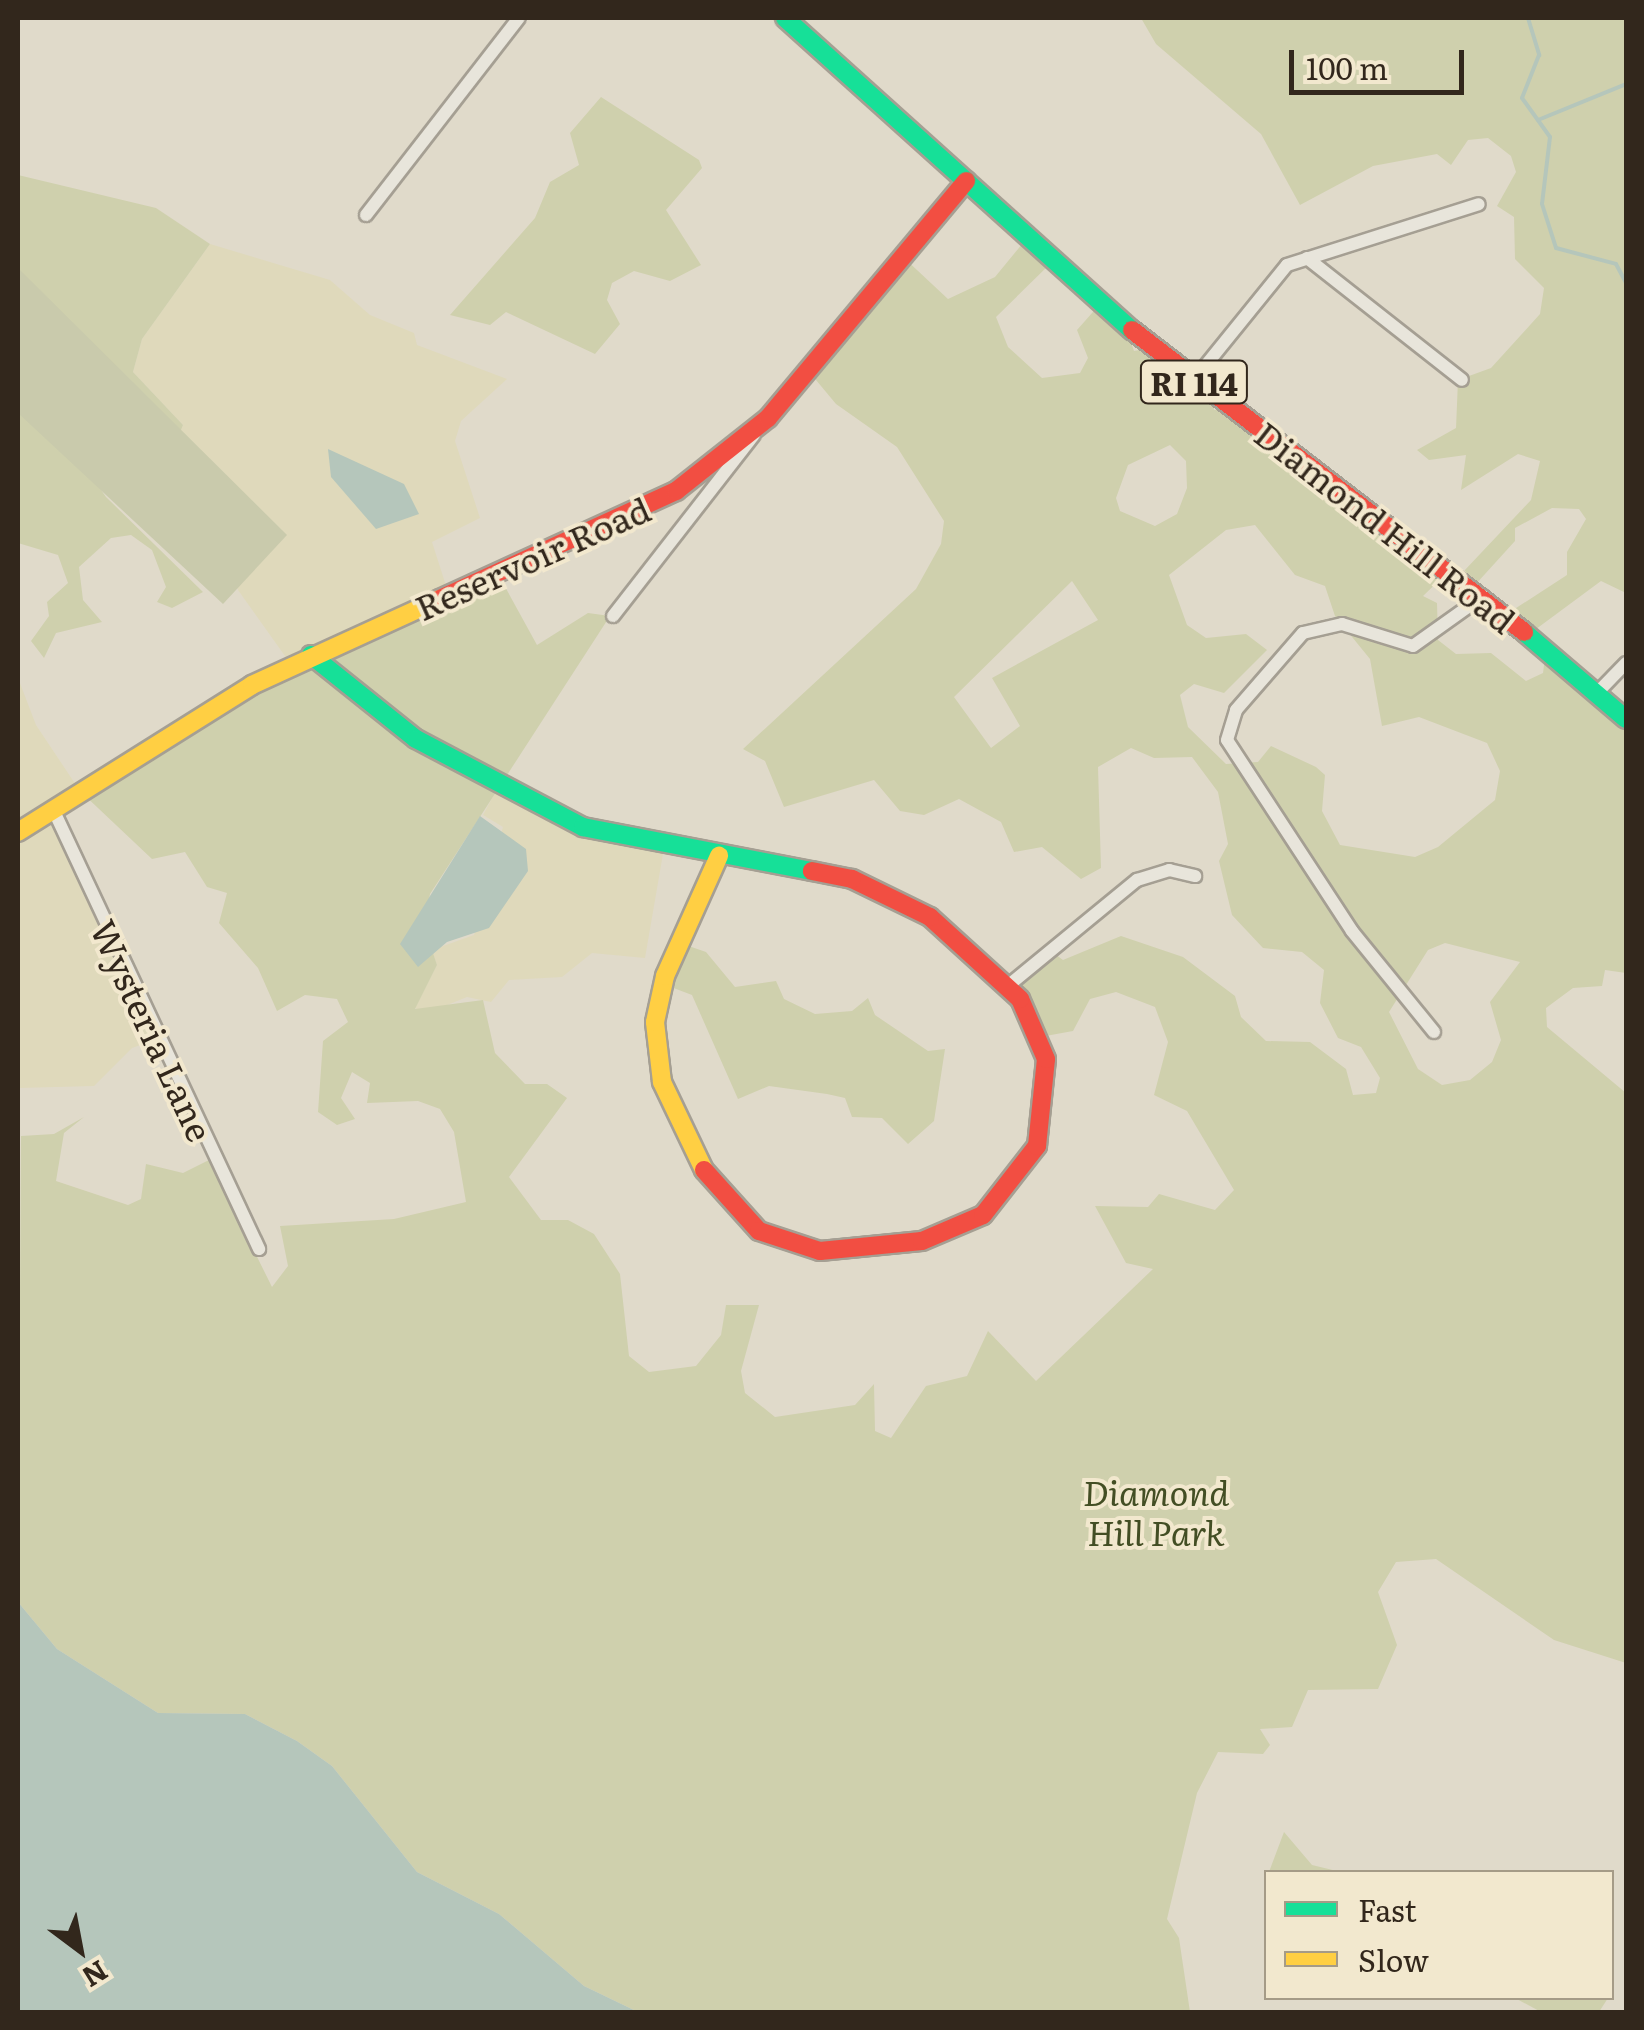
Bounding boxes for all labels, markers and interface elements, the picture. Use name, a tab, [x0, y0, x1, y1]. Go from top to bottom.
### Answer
scale bar	[1294, 30, 1469, 92]
text: 100 m	[1306, 45, 1388, 89]
road number: RI 114	[1139, 355, 1249, 409]
street label: Diamond Hill Road	[1248, 411, 1524, 641]
street label: Reservoir Road	[408, 486, 656, 628]
street label: Wysteria Lane	[83, 913, 223, 1147]
park label: Diamond Hill Park	[1083, 1470, 1229, 1552]
legend	[1264, 1870, 1614, 2000]
text: Fast	[1358, 1887, 1417, 1931]
north arrow	[30, 1900, 130, 2000]
text: Slow	[1358, 1937, 1429, 1981]
text: N	[75, 1951, 117, 1999]

